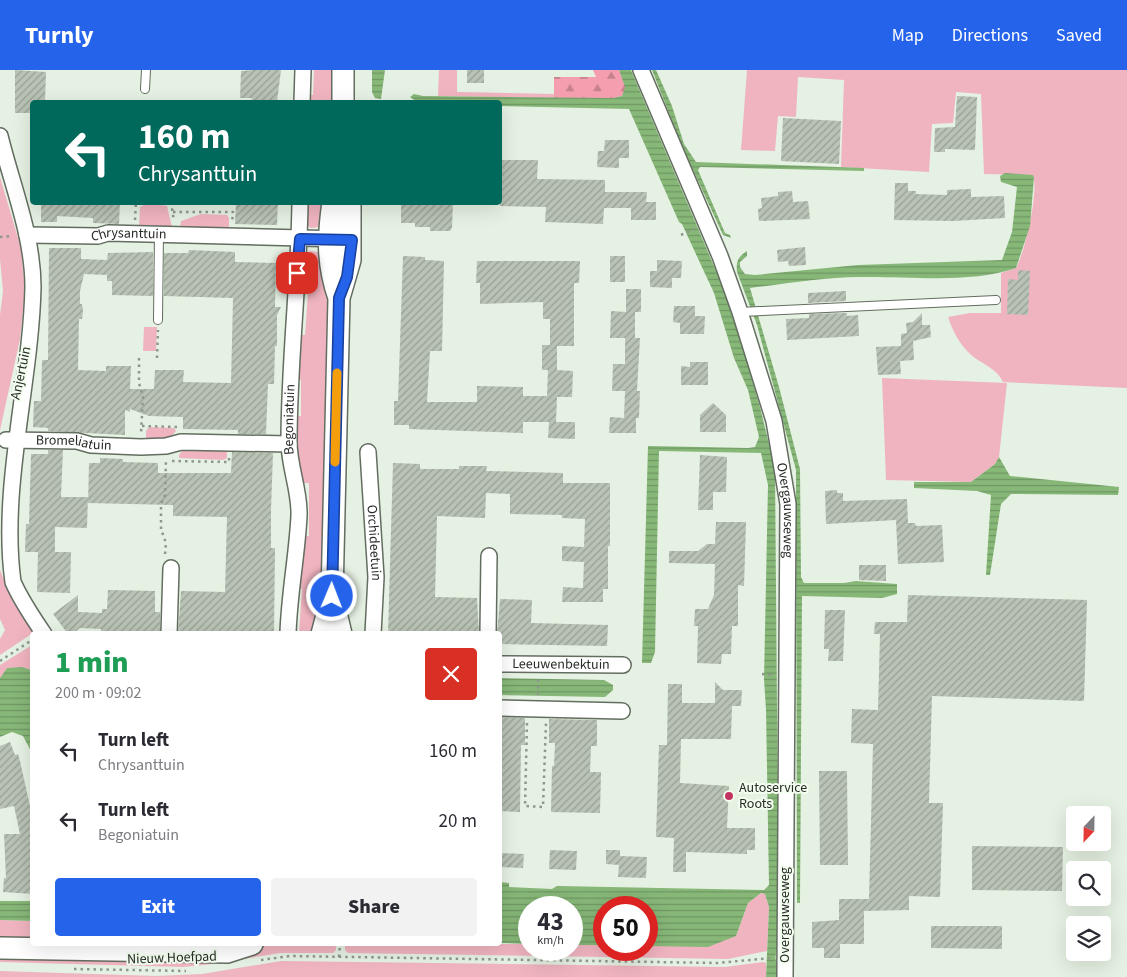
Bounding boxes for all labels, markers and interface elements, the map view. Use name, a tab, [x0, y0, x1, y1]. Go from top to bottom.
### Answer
text: Turnly	[25, 18, 94, 53]
text: Map	[892, 23, 924, 48]
text: Directions	[952, 23, 1028, 48]
text: Saved	[1056, 23, 1102, 48]
text: 160 m	[138, 112, 230, 162]
icon: left	[55, 120, 120, 185]
text: Chrysanttuin	[138, 158, 257, 190]
street label: Chrysanttuin	[91, 223, 167, 246]
pin	[276, 252, 318, 294]
icon: arrive	[283, 259, 311, 287]
street label: Anjertuin	[6, 345, 36, 401]
street label: Begoniatuin	[279, 383, 300, 456]
street label: Bromeliatuin	[36, 430, 112, 456]
street label: Overgauwseweg	[771, 461, 798, 558]
street label: Orchideetuin	[361, 504, 386, 582]
position arrow	[305, 569, 357, 621]
text: 1 min	[55, 641, 129, 684]
button: close	[425, 648, 477, 700]
street label: Leeuwenbektuin	[512, 654, 610, 675]
text: 200 m · 09:02	[55, 682, 142, 704]
text: Turn left	[98, 727, 169, 754]
icon: left	[55, 737, 83, 765]
text: 160 m	[429, 738, 477, 765]
text: Chrysanttuin	[98, 754, 185, 776]
place label: Autoservice Roots	[739, 778, 807, 814]
marker: Autoservice Roots	[723, 790, 735, 802]
text: Turn left	[98, 797, 169, 824]
north arrow	[1066, 806, 1111, 851]
map controls	[1066, 806, 1111, 961]
icon: left	[55, 807, 83, 835]
text: 20 m	[439, 808, 477, 835]
text: Begoniatuin	[98, 824, 179, 846]
button: search	[1066, 861, 1111, 906]
street label: Overgauwseweg	[775, 867, 795, 963]
button: Exit	[55, 878, 261, 936]
button: Share	[271, 878, 477, 936]
speed limit sign: 50	[593, 896, 658, 961]
text: 43	[537, 904, 564, 940]
button: layers	[1066, 916, 1111, 961]
text: km/h	[537, 932, 564, 949]
street label: Nieuw Hoefpad	[127, 946, 217, 970]

